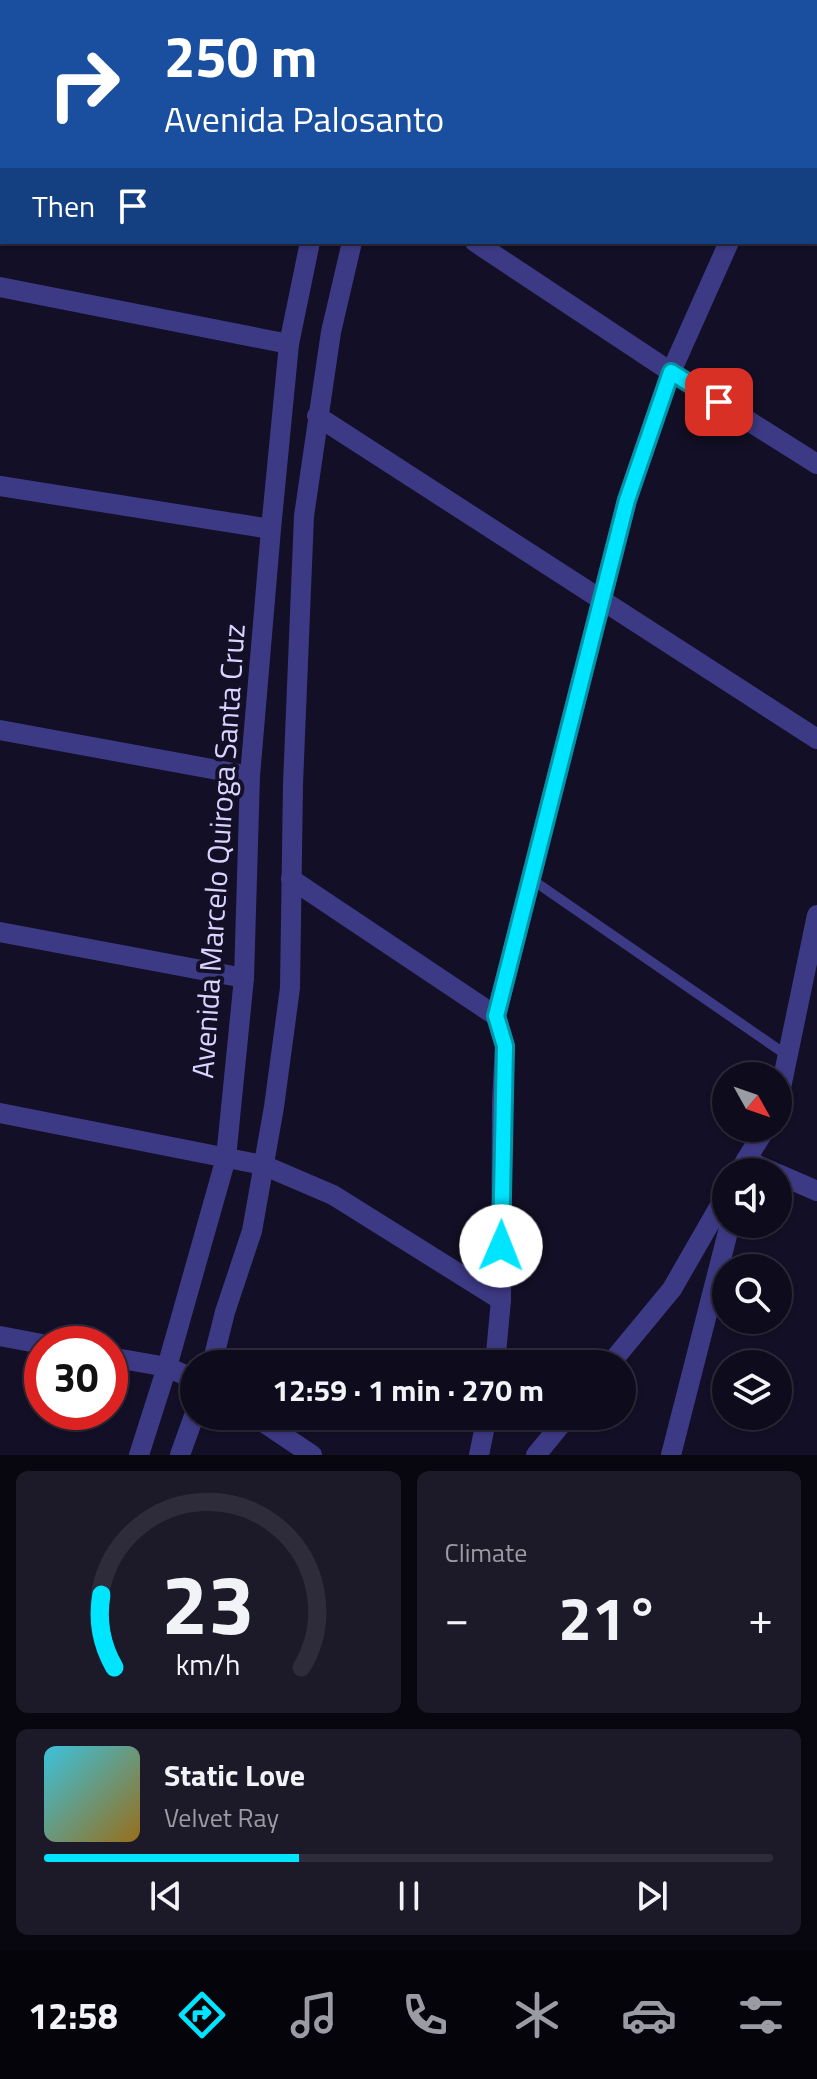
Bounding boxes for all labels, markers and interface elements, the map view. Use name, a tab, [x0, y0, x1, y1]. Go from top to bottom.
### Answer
text: 250 m	[164, 14, 317, 99]
icon: right	[32, 32, 136, 136]
text: Avenida Palosanto	[164, 91, 444, 146]
text: Then	[32, 183, 95, 229]
icon: arrive	[111, 184, 155, 228]
pin	[685, 368, 753, 436]
icon: arrive	[697, 380, 741, 424]
street label: Avenida Marcelo Quiroga Santa Cruz	[179, 622, 257, 1080]
north arrow	[712, 1062, 792, 1142]
map controls	[712, 1062, 792, 1430]
button: sound	[712, 1158, 792, 1238]
position arrow	[459, 1204, 543, 1288]
button: search	[712, 1254, 792, 1334]
speed limit sign: 30	[24, 1326, 128, 1430]
button: layers	[712, 1350, 792, 1430]
text: 12:59 · 1 min · 270 m	[272, 1367, 544, 1413]
text: Climate	[445, 1533, 527, 1572]
text: 23	[162, 1540, 255, 1666]
text: 21°	[558, 1572, 659, 1663]
text: −	[445, 1584, 469, 1651]
text: +	[748, 1584, 773, 1651]
text: km/h	[176, 1643, 241, 1686]
text: Static Love	[164, 1752, 305, 1798]
text: Velvet Ray	[164, 1798, 279, 1837]
icon: previous	[144, 1874, 188, 1918]
icon: pause	[387, 1874, 431, 1918]
icon: next	[630, 1874, 674, 1918]
icon: directions	[174, 1987, 230, 2043]
icon: music	[286, 1987, 342, 2043]
icon: phone	[397, 1987, 453, 2043]
icon: climate	[509, 1987, 565, 2043]
icon: car	[621, 1987, 677, 2043]
icon: filters	[733, 1987, 789, 2043]
text: 12:58	[28, 1988, 118, 2043]

